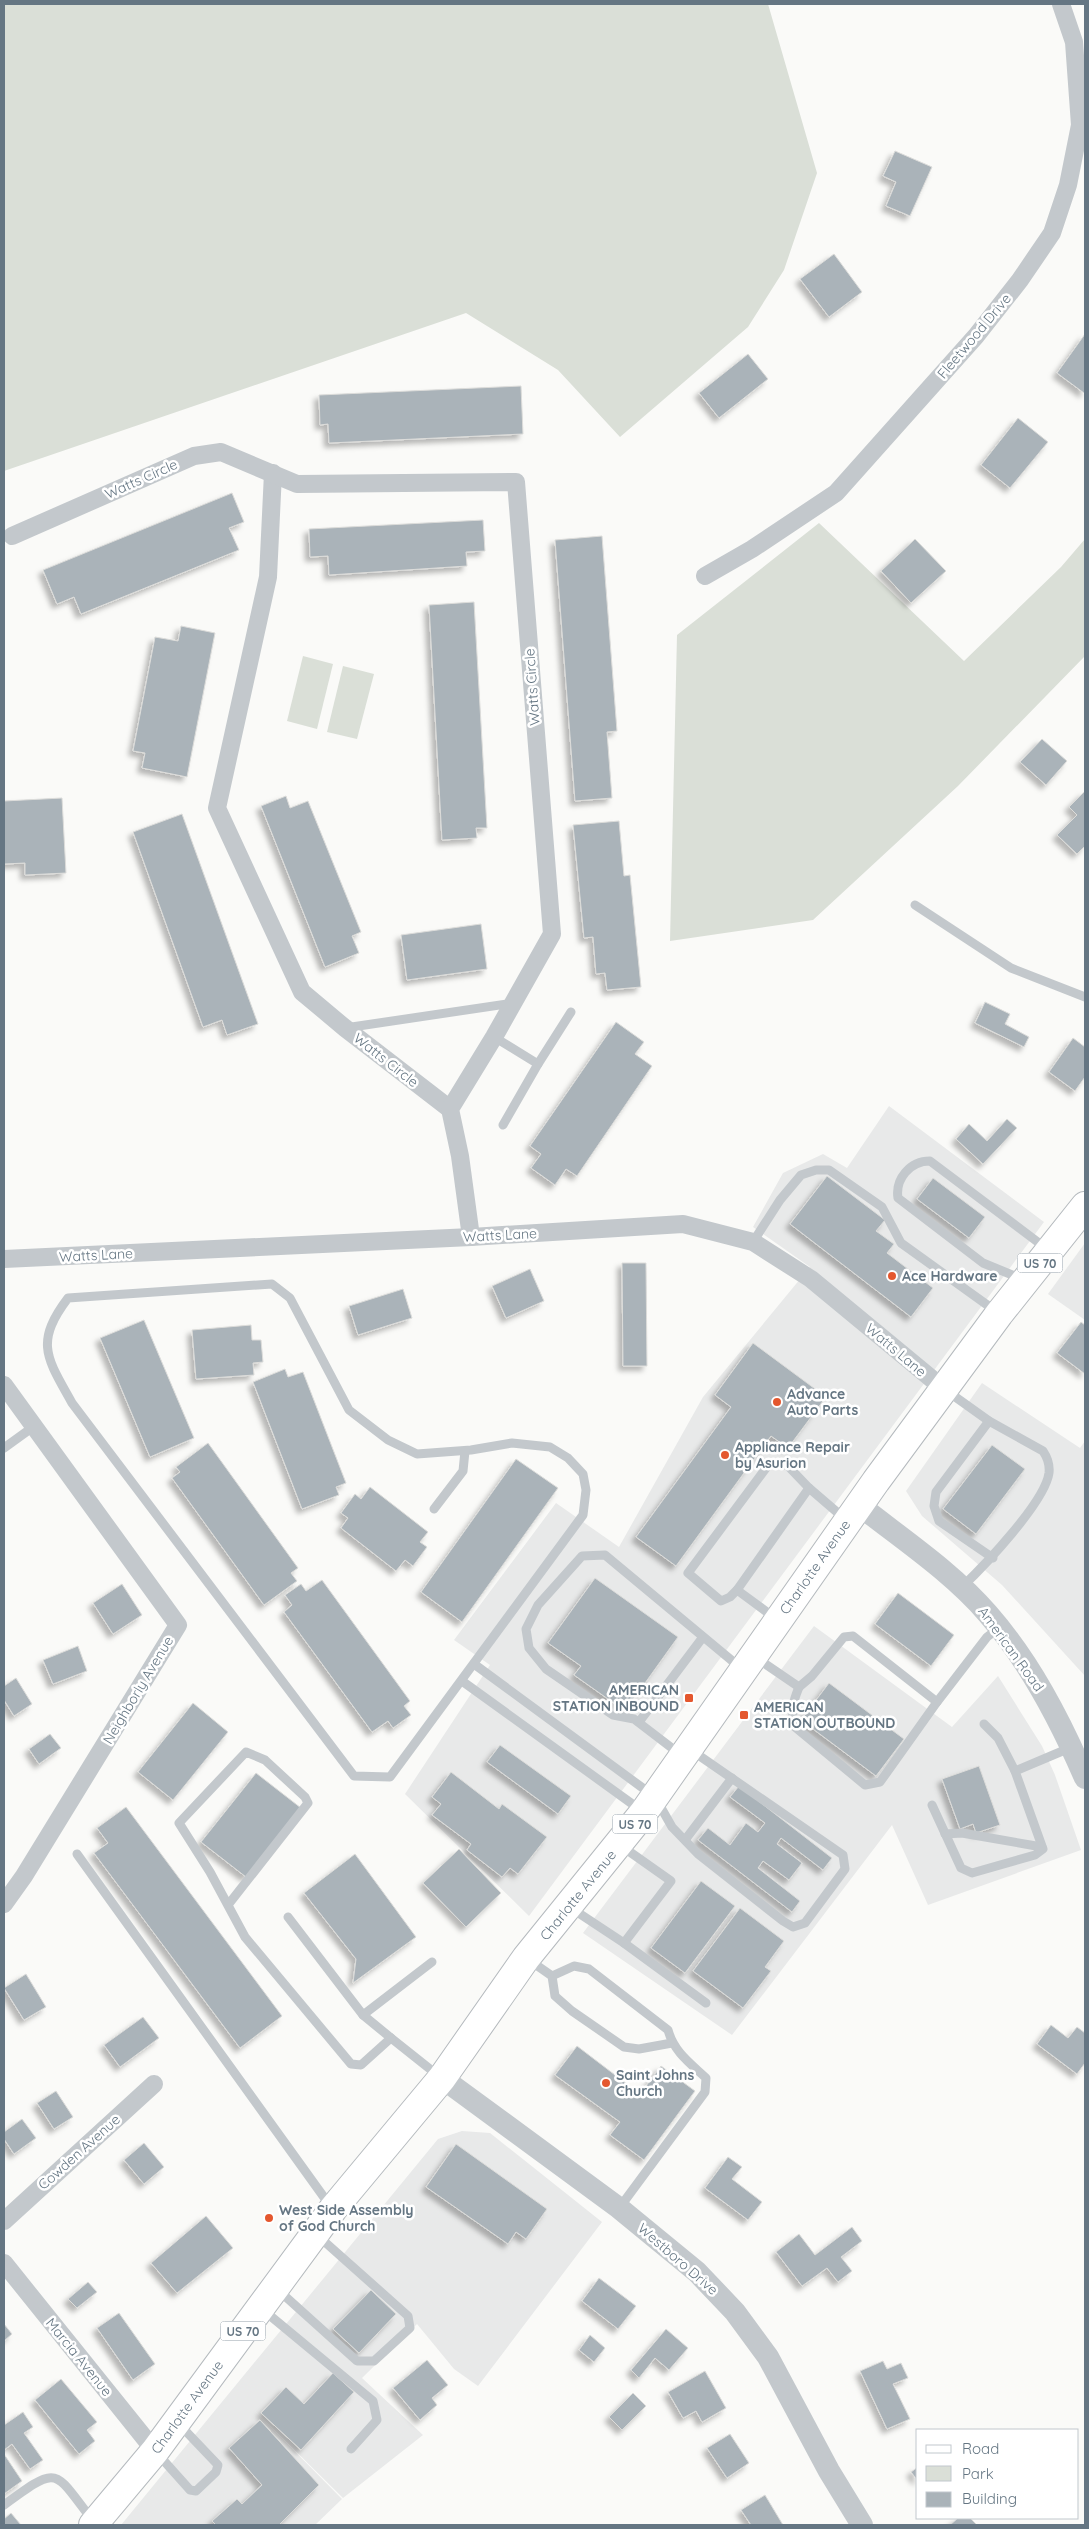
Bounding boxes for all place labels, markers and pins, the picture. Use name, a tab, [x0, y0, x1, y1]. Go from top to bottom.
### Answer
place label: Ace Hardware	[902, 1267, 997, 1285]
marker: Ace Hardware	[886, 1270, 898, 1282]
place label: Advance Auto Parts	[787, 1385, 859, 1419]
marker: Advance Auto Parts	[771, 1396, 783, 1408]
place label: Appliance Repair by Asurion	[735, 1438, 850, 1472]
marker: Appliance Repair by Asurion	[719, 1449, 731, 1461]
place label: AMERICAN STATION INBOUND	[553, 1681, 679, 1715]
marker: AMERICAN STATION INBOUND	[683, 1692, 695, 1704]
place label: AMERICAN STATION OUTBOUND	[754, 1698, 895, 1732]
marker: AMERICAN STATION OUTBOUND	[738, 1709, 750, 1721]
place label: Saint Johns Church	[616, 2066, 694, 2100]
marker: Saint Johns Church	[600, 2077, 612, 2089]
place label: West Side Assembly of God Church	[279, 2201, 413, 2235]
marker: West Side Assembly of God Church	[263, 2212, 275, 2224]

